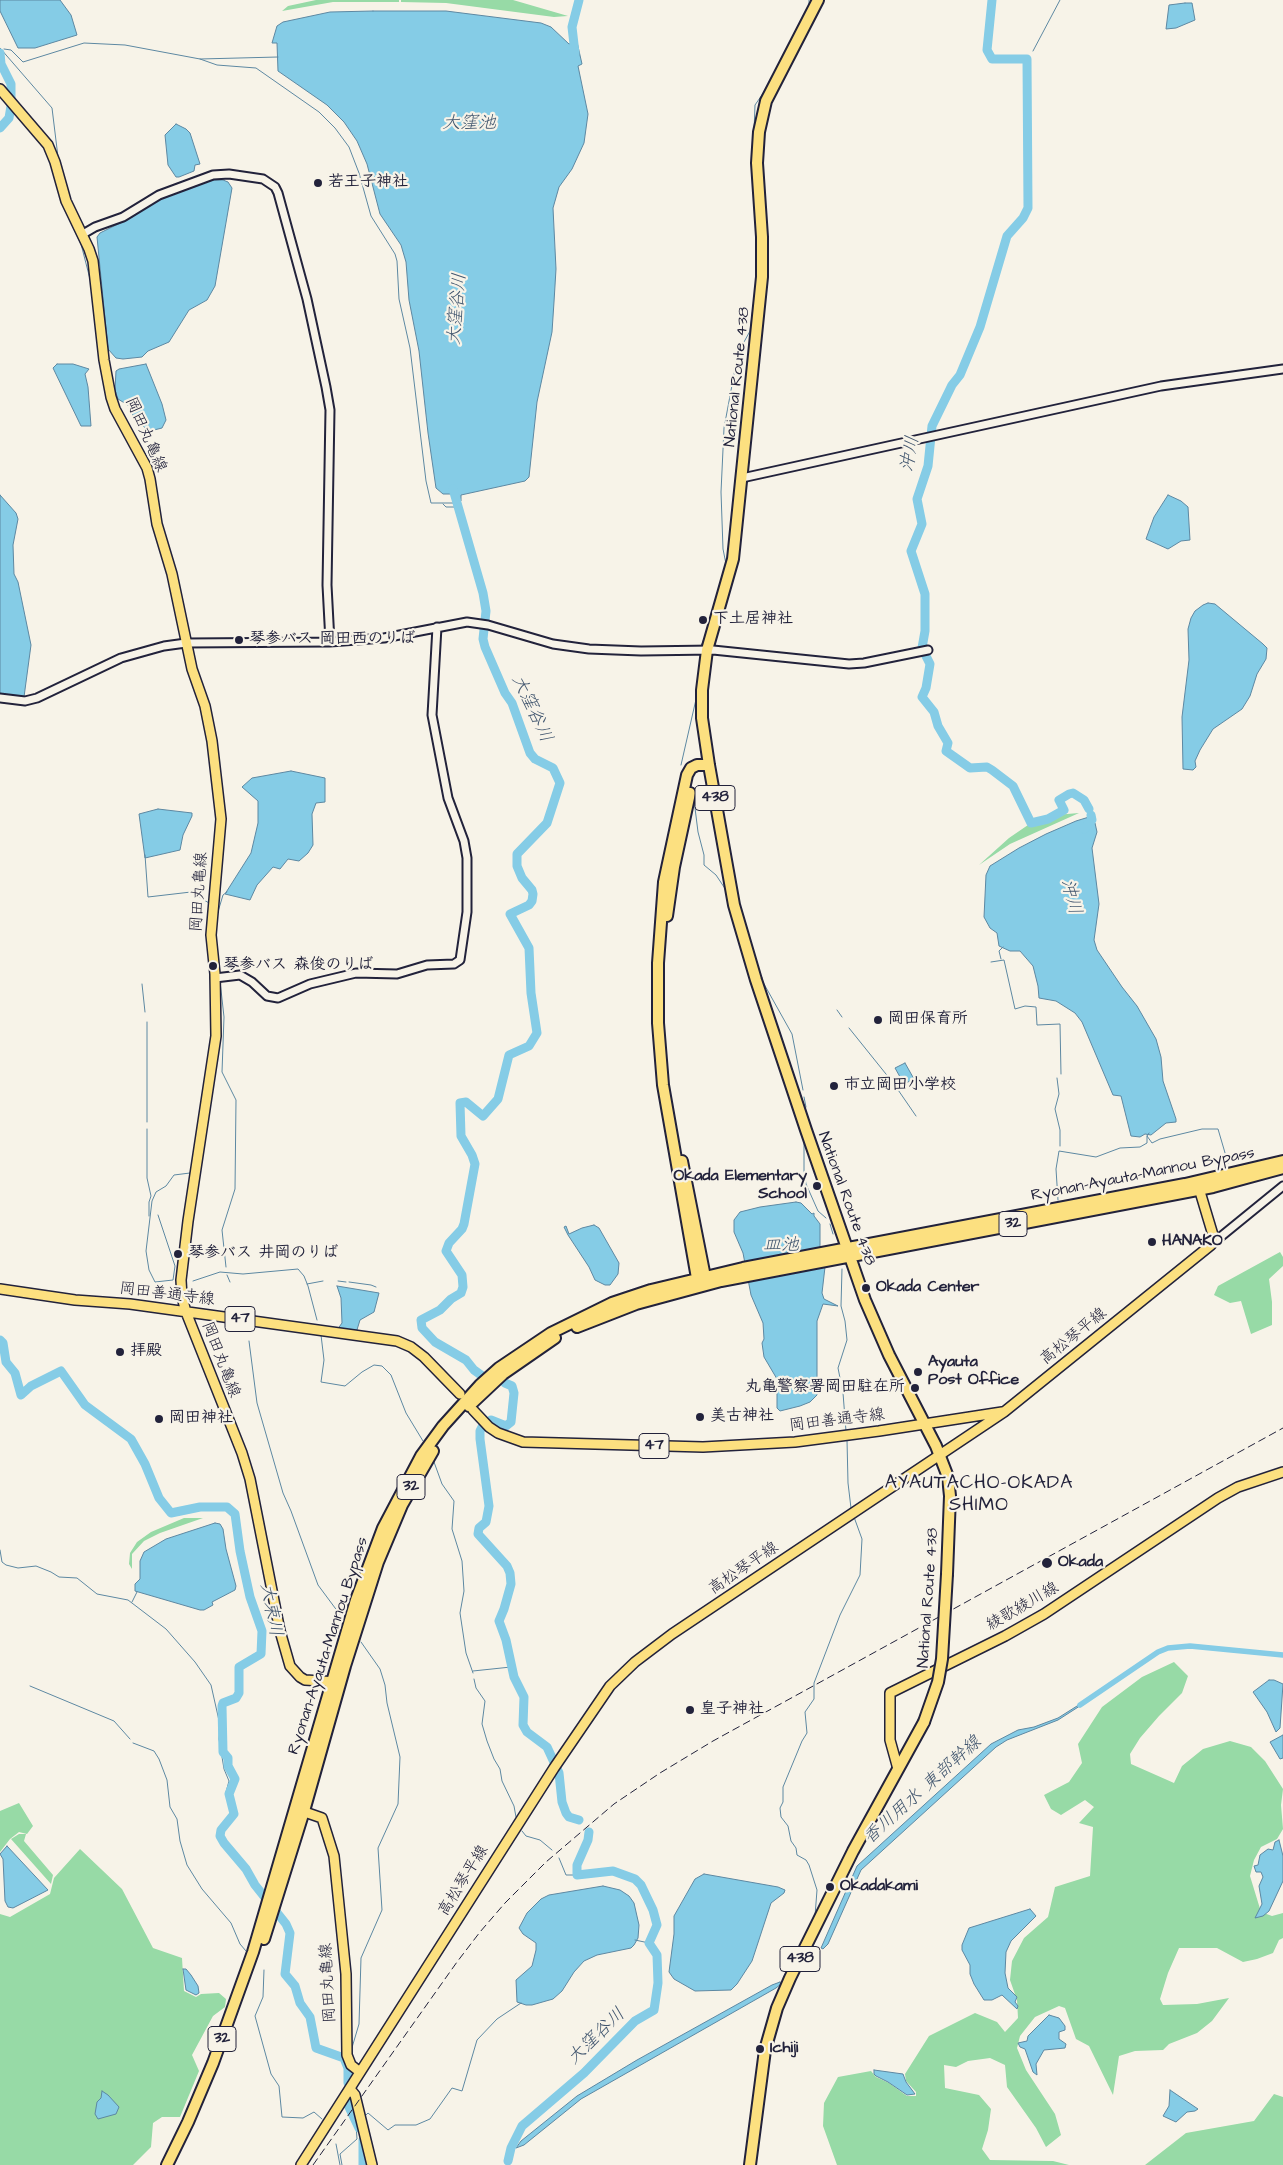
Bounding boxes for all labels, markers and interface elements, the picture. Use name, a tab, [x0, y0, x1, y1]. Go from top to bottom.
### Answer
water label: 大窪池	[442, 113, 496, 135]
place label: 若王子神社	[328, 173, 408, 193]
marker: 若王子神社	[312, 177, 324, 189]
water label: 大窪谷川	[444, 272, 472, 346]
street label: National Route 438	[721, 306, 755, 448]
street label: 岡田丸亀線	[120, 395, 170, 475]
water label: 沖川	[897, 434, 925, 474]
place label: 下土居神社	[713, 610, 793, 630]
marker: 下土居神社	[697, 614, 709, 626]
place label: 琴参バス 岡田西のりば	[249, 630, 415, 650]
marker: 琴参バス 岡田西のりば	[233, 634, 245, 646]
water label: 大窪谷川	[506, 672, 556, 746]
road number: 438	[695, 786, 735, 810]
street label: 岡田丸亀線	[188, 851, 212, 933]
water label: 沖川	[1055, 877, 1085, 917]
place label: 琴参バス 森俊のりば	[223, 956, 373, 976]
marker: 琴参バス 森俊のりば	[207, 960, 219, 972]
place label: 岡田保育所	[888, 1010, 968, 1030]
marker: 岡田保育所	[872, 1014, 884, 1026]
place label: 市立岡田小学校	[844, 1076, 956, 1096]
marker: 市立岡田小学校	[828, 1080, 840, 1092]
street label: National Route 438	[813, 1130, 879, 1268]
street label: Ryonan-Ayauta-Mannou Bypass	[1030, 1144, 1256, 1206]
place label: Okada Elementary School	[674, 1167, 807, 1205]
marker: Okada Elementary School	[811, 1180, 823, 1192]
road number: 32	[999, 1212, 1027, 1236]
place label: HANAKO	[1162, 1232, 1223, 1252]
water label: 皿池	[763, 1235, 799, 1257]
marker: HANAKO	[1146, 1236, 1158, 1248]
place label: 琴参バス 井岡のりば	[188, 1244, 338, 1264]
marker: 琴参バス 井岡のりば	[172, 1248, 184, 1260]
place label: Okada Center	[876, 1278, 979, 1298]
street label: 岡田善通寺線	[118, 1280, 216, 1310]
marker: Okada Center	[860, 1282, 872, 1294]
street label: 高松琴平線	[1037, 1304, 1111, 1370]
road number: 47	[225, 1306, 255, 1332]
street label: 岡田丸亀線	[197, 1319, 243, 1401]
place label: 拝殿	[130, 1342, 162, 1362]
marker: 拝殿	[114, 1346, 126, 1358]
place label: Ayauta Post Office	[928, 1353, 1019, 1391]
marker: Ayauta Post Office	[912, 1366, 924, 1378]
place label: 丸亀警察署岡田駐在所	[745, 1378, 905, 1398]
marker: 丸亀警察署岡田駐在所	[909, 1382, 921, 1394]
street label: 岡田善通寺線	[788, 1406, 886, 1436]
place label: 美古神社	[710, 1407, 774, 1427]
place label: 岡田神社	[169, 1409, 233, 1429]
marker: 美古神社	[694, 1411, 706, 1423]
marker: 岡田神社	[153, 1413, 165, 1425]
road number: 47	[639, 1434, 669, 1458]
district label: AYAUTACHO-OKADA SHIMO	[883, 1473, 1075, 1517]
road number: 32	[397, 1474, 425, 1500]
street label: National Route 438	[915, 1527, 943, 1669]
street label: Ryonan-Ayauta-Mannou Bypass	[285, 1535, 373, 1757]
street label: 高松琴平線	[705, 1539, 783, 1599]
place label: Okada	[1058, 1553, 1103, 1573]
marker: Okada	[1040, 1556, 1054, 1570]
street label: 綾歌綾川線	[984, 1579, 1062, 1635]
water label: 大束川	[254, 1581, 286, 1639]
place label: 皇子神社	[700, 1700, 764, 1720]
marker: 皇子神社	[684, 1704, 696, 1716]
water label: 香川用水 東部幹線	[860, 1732, 986, 1850]
street label: 高松琴平線	[435, 1842, 493, 1920]
place label: Okadakami	[840, 1877, 918, 1897]
marker: Okadakami	[824, 1881, 836, 1893]
street label: 岡田丸亀線	[317, 1943, 341, 2023]
road number: 438	[780, 1946, 820, 1972]
water label: 大窪谷川	[564, 2004, 630, 2070]
road number: 32	[208, 2026, 236, 2052]
place label: Ichiji	[770, 2039, 798, 2059]
marker: Ichiji	[754, 2043, 766, 2055]

